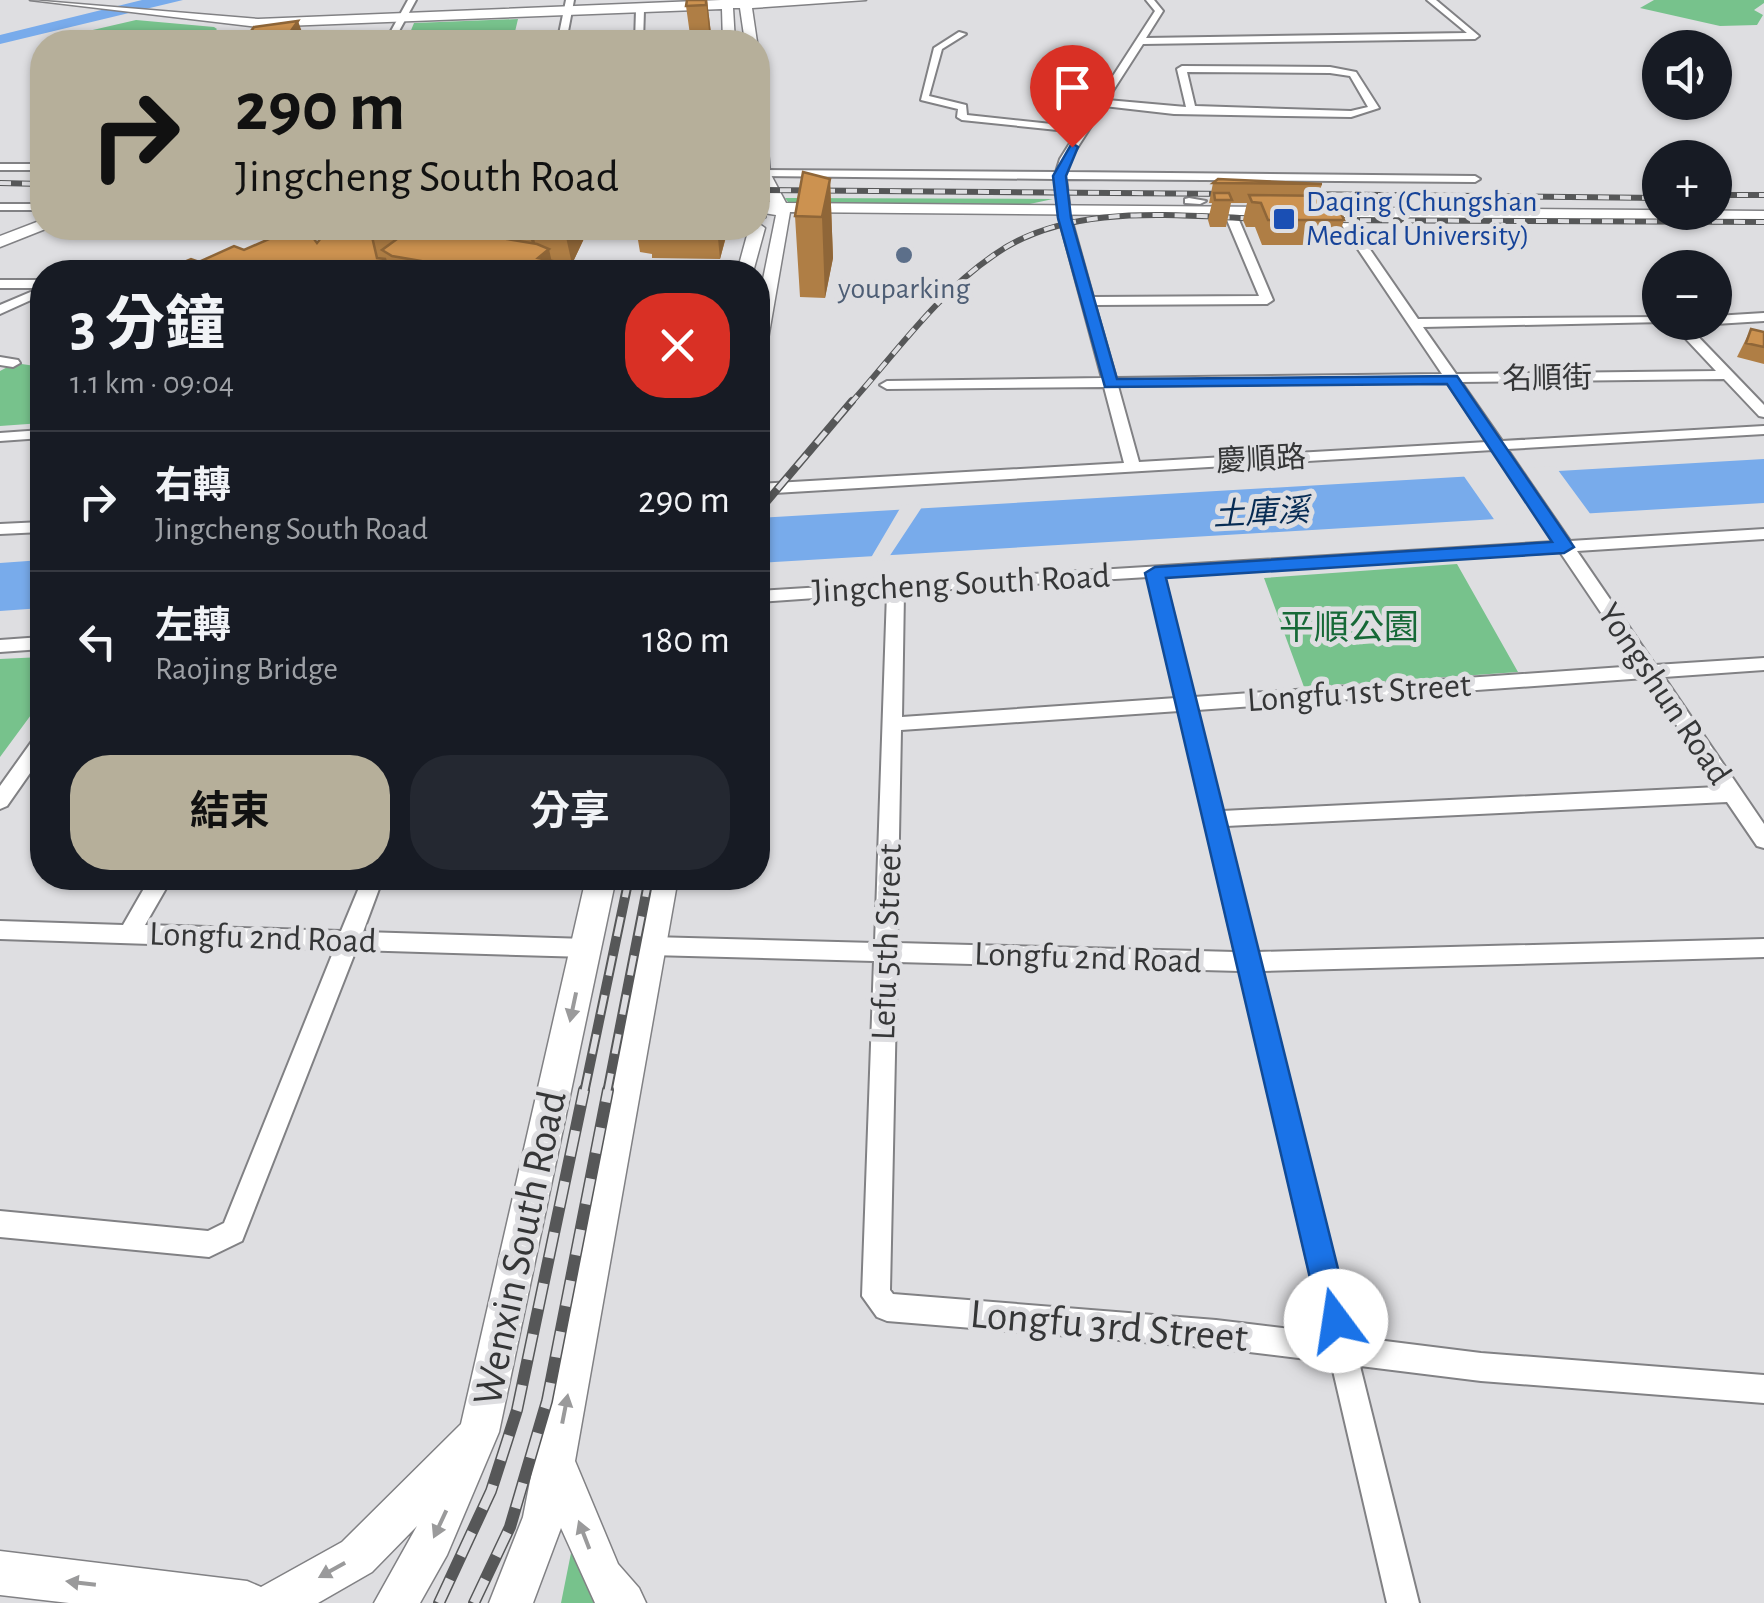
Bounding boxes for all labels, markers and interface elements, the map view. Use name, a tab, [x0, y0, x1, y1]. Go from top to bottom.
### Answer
map controls	[1642, 30, 1732, 340]
button: sound	[1642, 30, 1732, 120]
pin	[1030, 45, 1115, 148]
icon: arrive	[1045, 60, 1100, 115]
icon: right	[70, 70, 200, 200]
text: 290 m	[235, 73, 405, 143]
button: +	[1642, 140, 1732, 230]
text: Jingcheng South Road	[235, 155, 619, 200]
place label: Daqing (Chungshan Medical University)	[1306, 187, 1537, 251]
marker: Daqing (Chungshan Medical University)	[1271, 206, 1297, 232]
marker: youparking	[893, 244, 915, 266]
button: −	[1642, 250, 1732, 340]
place label: youparking	[837, 274, 970, 304]
button: close	[625, 293, 730, 398]
text: 3 分鐘	[70, 296, 225, 356]
street label: 名順街	[1502, 361, 1592, 395]
text: 1.1 km · 09:04	[70, 367, 234, 399]
street label: 慶順路	[1215, 441, 1307, 477]
text: 右轉	[155, 468, 231, 506]
icon: right	[70, 474, 125, 529]
text: 290 m	[638, 482, 730, 520]
water label: 土庫溪	[1212, 493, 1314, 531]
text: Jingcheng South Road	[155, 513, 428, 545]
street label: Jingcheng South Road	[811, 559, 1111, 609]
street label: Yongshun Road	[1591, 597, 1737, 791]
text: 左轉	[155, 608, 231, 646]
park label: 平順公園	[1279, 610, 1419, 646]
icon: left	[70, 614, 125, 669]
text: 180 m	[642, 622, 730, 660]
text: Raojing Bridge	[155, 653, 338, 685]
street label: Longfu 1st Street	[1246, 668, 1472, 718]
button: 結束	[70, 755, 390, 870]
button: 分享	[410, 755, 730, 870]
street label: Lefu 5th Street	[866, 843, 908, 1041]
street label: Longfu 2nd Road	[149, 917, 377, 959]
street label: Longfu 2nd Road	[974, 937, 1202, 979]
one-way arrow	[564, 992, 580, 1023]
street label: Wenxin South Road	[466, 1087, 574, 1409]
position arrow	[1284, 1269, 1388, 1373]
street label: Longfu 3rd Street	[968, 1293, 1250, 1359]
one-way arrow	[557, 1393, 573, 1424]
one-way arrow	[432, 1509, 449, 1538]
one-way arrow	[575, 1520, 591, 1550]
one-way arrow	[318, 1562, 347, 1579]
one-way arrow	[65, 1575, 96, 1591]

